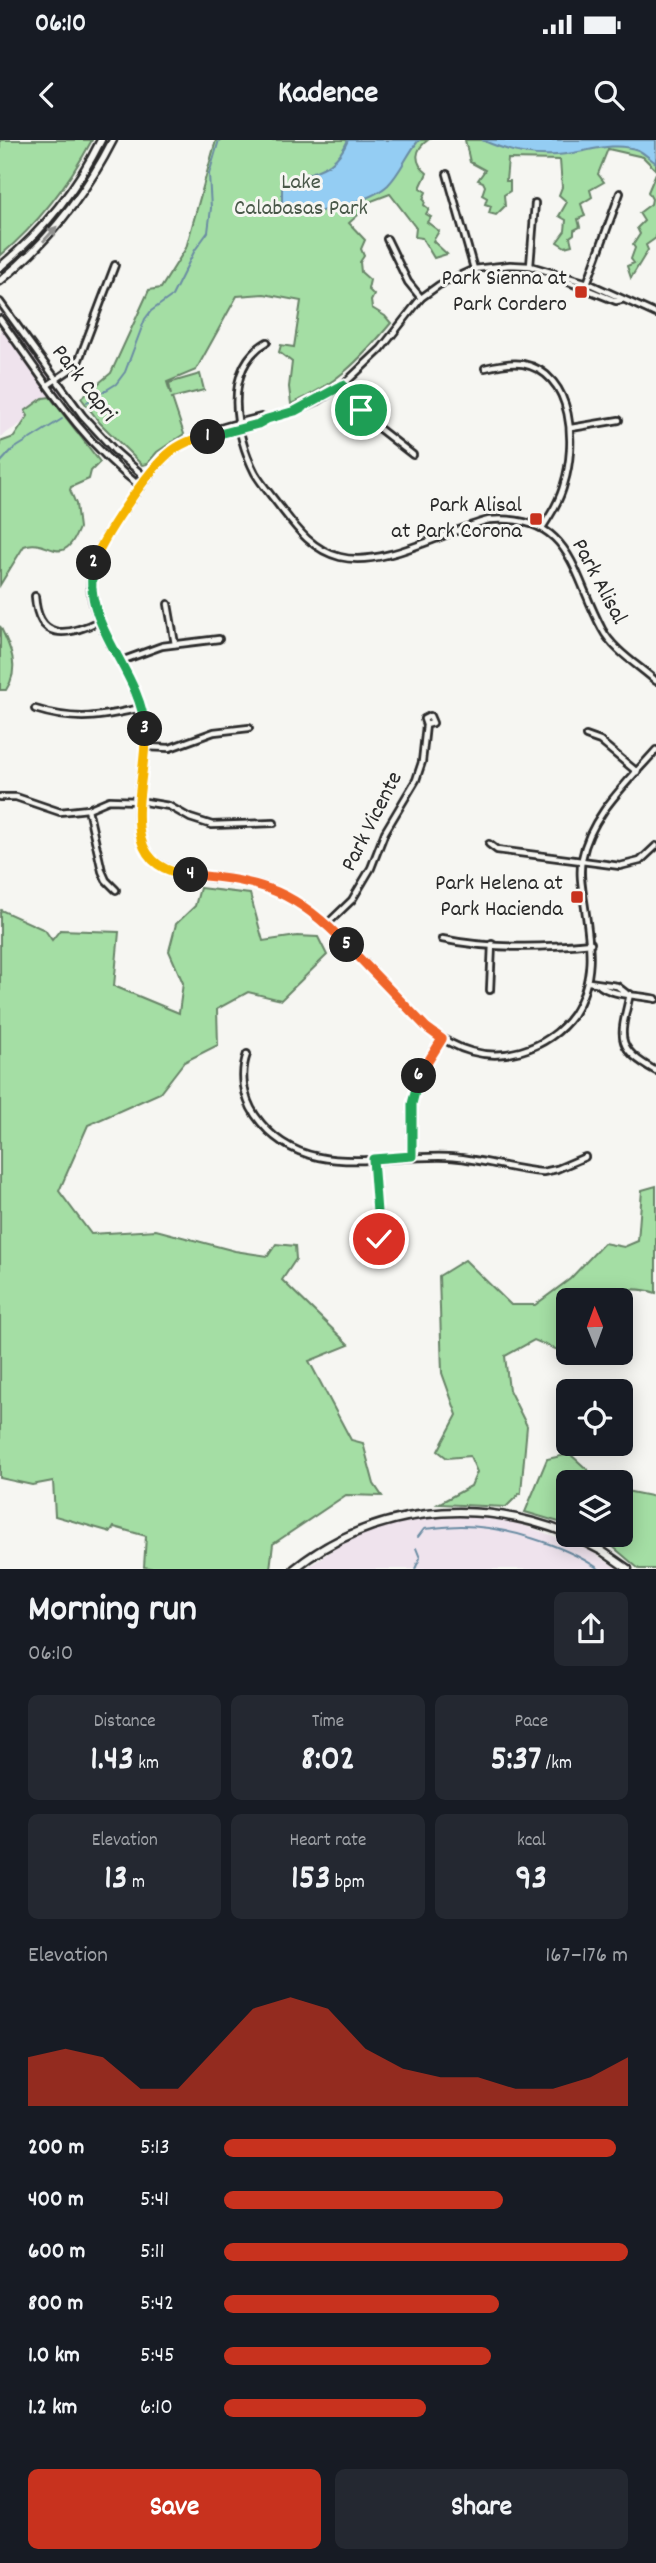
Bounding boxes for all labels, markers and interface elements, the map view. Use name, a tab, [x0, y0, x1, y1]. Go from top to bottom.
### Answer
text: 06:10	[35, 6, 86, 43]
text: Kadence	[278, 72, 378, 118]
icon: back	[28, 76, 66, 114]
icon: search	[590, 76, 628, 114]
park label: Lake Calabasas Park	[234, 167, 368, 226]
one-way arrow	[41, 226, 57, 243]
place label: Park Sienna at Park Cordero	[441, 263, 567, 322]
marker: Park Sienna at Park Cordero	[573, 284, 589, 300]
street label: Park Capri	[42, 338, 124, 430]
pin	[331, 380, 391, 440]
icon: arrive	[342, 391, 380, 429]
pin: 1	[190, 420, 226, 454]
text: 1	[205, 423, 210, 450]
place label: Park Alisal at Park Corona	[391, 490, 523, 549]
marker: Park Alisal at Park Corona	[528, 511, 544, 527]
street label: Park Alisal	[562, 533, 635, 631]
pin: 2	[76, 546, 112, 580]
text: 2	[89, 549, 98, 576]
pin: 3	[128, 712, 162, 746]
text: 3	[140, 715, 149, 742]
street label: Park Vicente	[334, 766, 412, 878]
pin: 4	[174, 858, 208, 892]
text: 4	[187, 861, 194, 888]
place label: Park Helena at Park Hacienda	[435, 868, 564, 927]
marker: Park Helena at Park Hacienda	[569, 889, 585, 905]
pin: 5	[330, 928, 364, 962]
text: 5	[342, 931, 351, 958]
pin: 6	[402, 1058, 436, 1094]
text: 6	[414, 1062, 423, 1089]
pin	[349, 1209, 409, 1269]
icon: check	[360, 1220, 398, 1258]
north arrow	[556, 1288, 634, 1365]
map controls	[556, 1288, 633, 1547]
button: locate	[556, 1379, 633, 1456]
button: layers	[556, 1470, 633, 1547]
text: Morning run	[28, 1584, 197, 1639]
button: share	[554, 1592, 628, 1666]
text: 06:10	[28, 1638, 73, 1671]
text: Distance	[94, 1709, 156, 1736]
text: Time	[312, 1709, 344, 1736]
text: Pace	[515, 1709, 548, 1736]
text: 1.43	[90, 1736, 134, 1786]
text: 8:02	[301, 1736, 355, 1786]
text: 5:37	[491, 1736, 542, 1786]
text: km	[134, 1751, 159, 1778]
text: /km	[542, 1751, 572, 1778]
text: Elevation	[92, 1828, 158, 1855]
text: Heart rate	[290, 1828, 366, 1855]
text: kcal	[517, 1828, 546, 1855]
text: 13	[104, 1855, 128, 1905]
text: 153	[291, 1855, 331, 1905]
text: 93	[516, 1855, 547, 1905]
text: m	[128, 1870, 145, 1897]
text: bpm	[331, 1870, 365, 1897]
text: Elevation	[28, 1940, 108, 1973]
text: 167–176 m	[545, 1940, 628, 1973]
text: 200 m	[28, 2132, 84, 2165]
text: 5:13	[140, 2132, 170, 2165]
text: 400 m	[28, 2184, 84, 2217]
text: 5:41	[140, 2184, 169, 2217]
text: 600 m	[28, 2236, 85, 2269]
text: 5:11	[140, 2236, 165, 2269]
text: 800 m	[28, 2288, 83, 2321]
text: 5:42	[140, 2288, 174, 2321]
text: 1.0 km	[28, 2340, 80, 2373]
text: 5:45	[140, 2340, 175, 2373]
text: 1.2 km	[28, 2392, 77, 2425]
text: 6:10	[140, 2392, 173, 2425]
button: Save	[28, 2469, 321, 2549]
button: Share	[335, 2469, 628, 2549]

